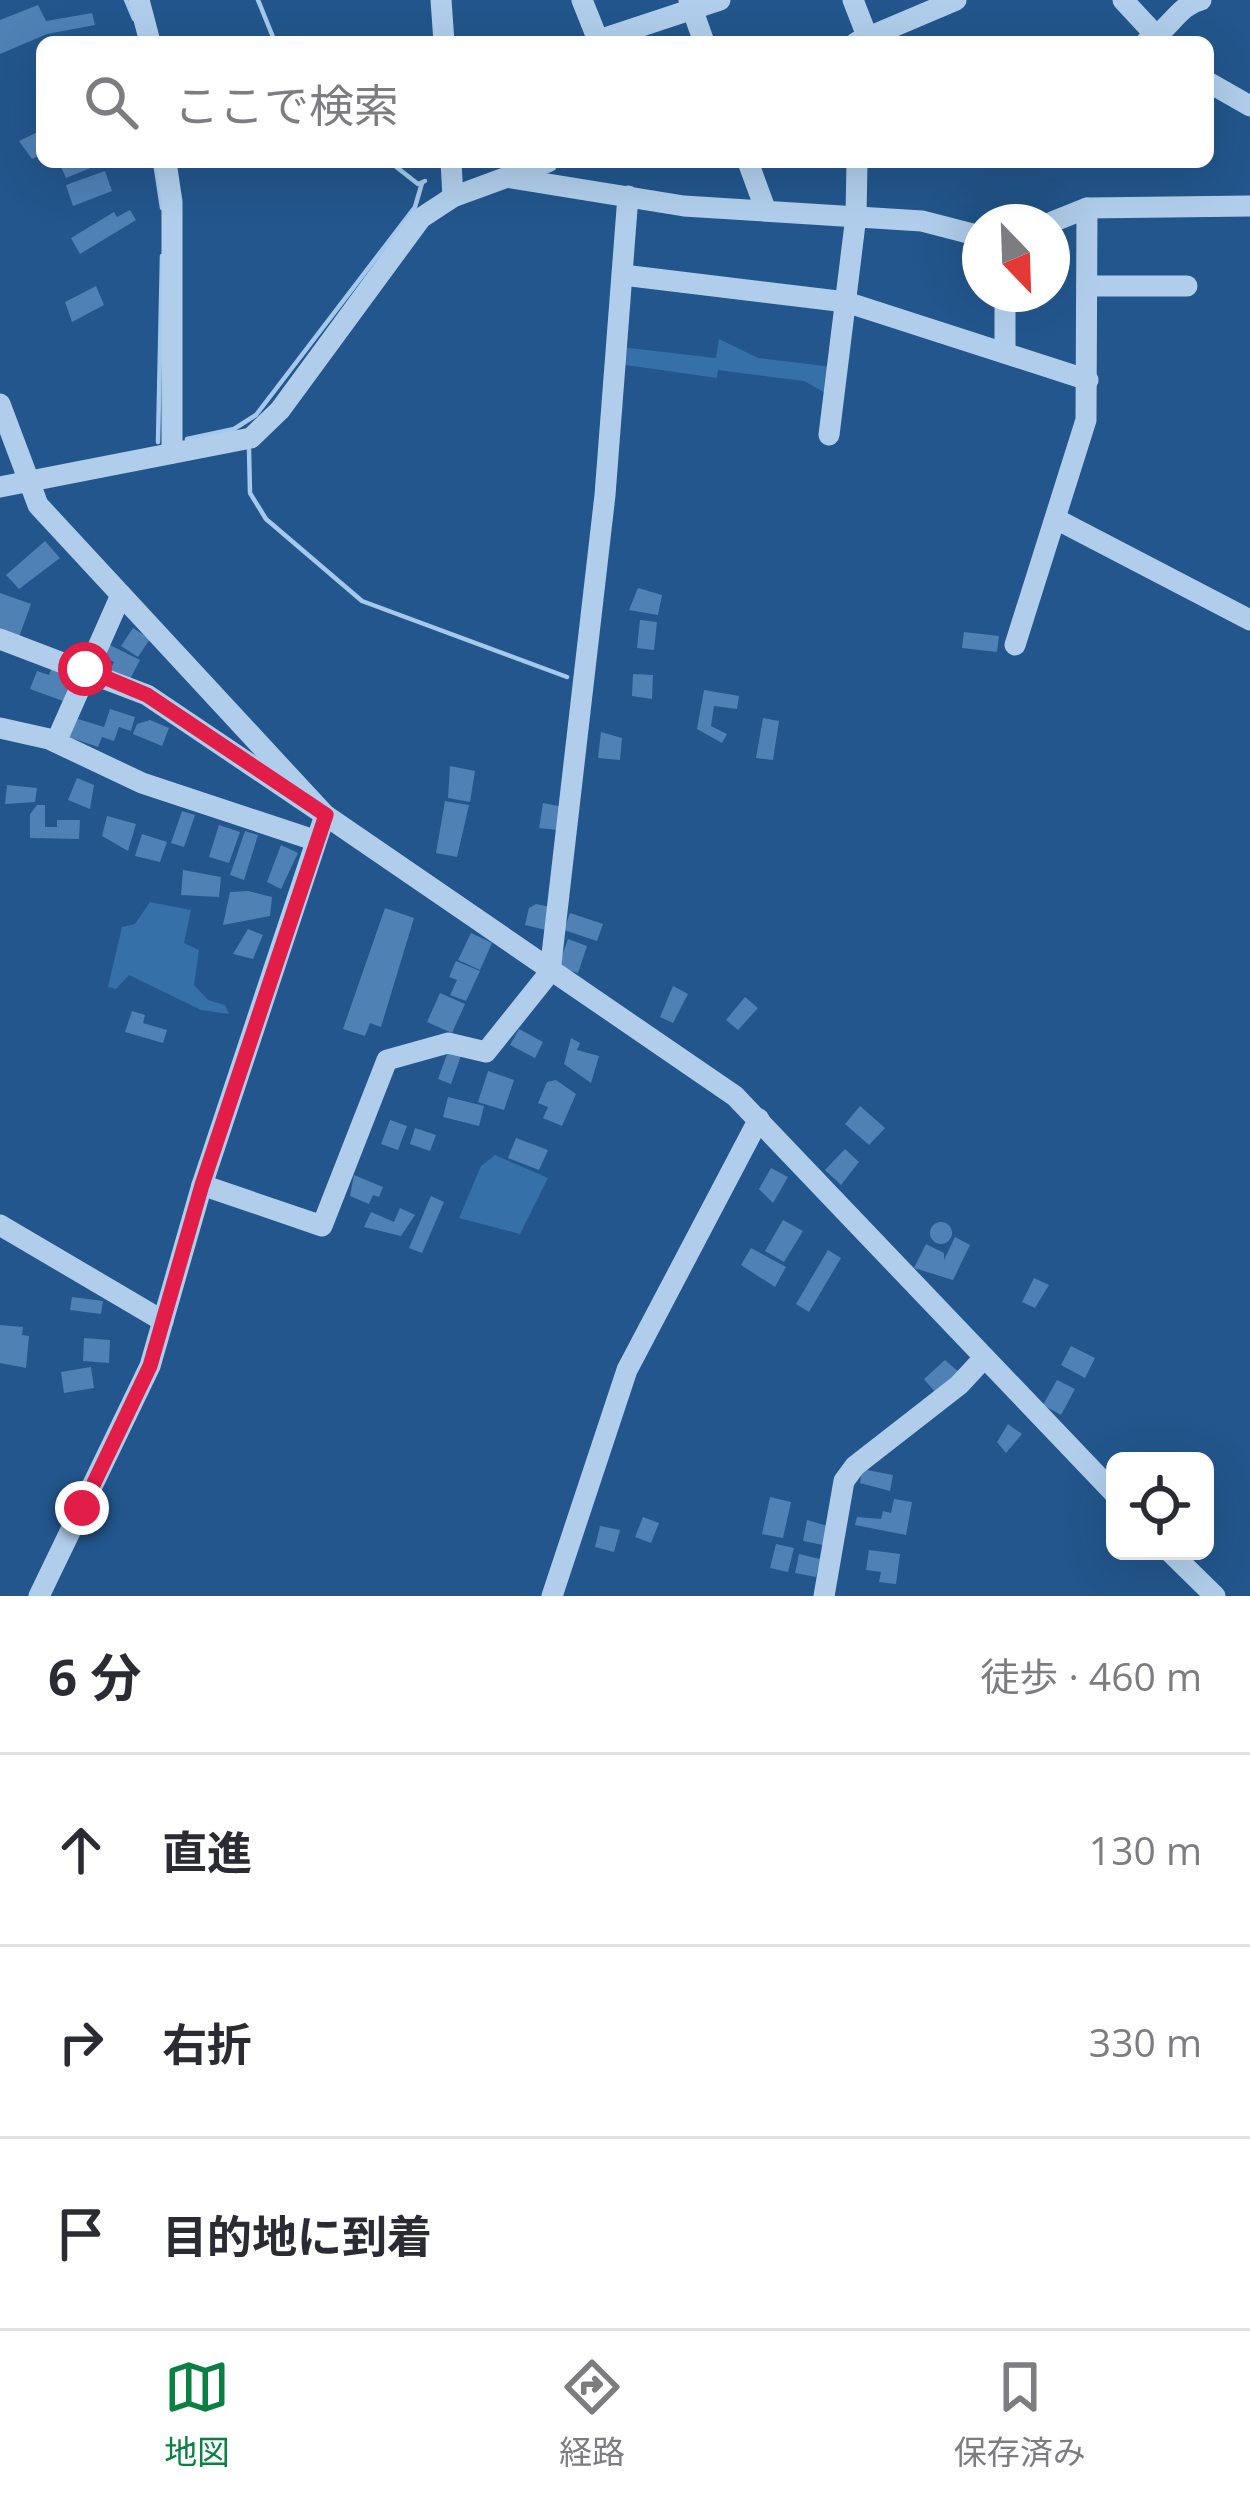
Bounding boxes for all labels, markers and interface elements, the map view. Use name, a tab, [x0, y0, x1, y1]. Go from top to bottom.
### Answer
search box	[36, 36, 1214, 168]
icon: search	[78, 69, 144, 135]
text: ここで検索	[174, 74, 399, 135]
north arrow	[962, 204, 1070, 312]
route start	[58, 642, 112, 696]
map controls	[1106, 1452, 1214, 1560]
button: locate	[1106, 1452, 1214, 1560]
route end	[55, 1481, 109, 1535]
text: 6 分	[48, 1641, 141, 1711]
text: 徒歩 · 460 m	[980, 1649, 1202, 1702]
icon: ahead	[48, 1817, 114, 1883]
text: 直進	[162, 1821, 252, 1882]
text: 130 m	[1089, 1823, 1202, 1876]
icon: right	[48, 2009, 114, 2075]
text: 右折	[162, 2013, 252, 2074]
text: 330 m	[1089, 2015, 1202, 2068]
icon: arrive	[48, 2201, 114, 2267]
text: 目的地に到着	[162, 2205, 432, 2266]
tab: 地図	[164, 2354, 230, 2474]
tab: 経路	[559, 2354, 625, 2474]
tab: 保存済み	[954, 2354, 1086, 2474]

